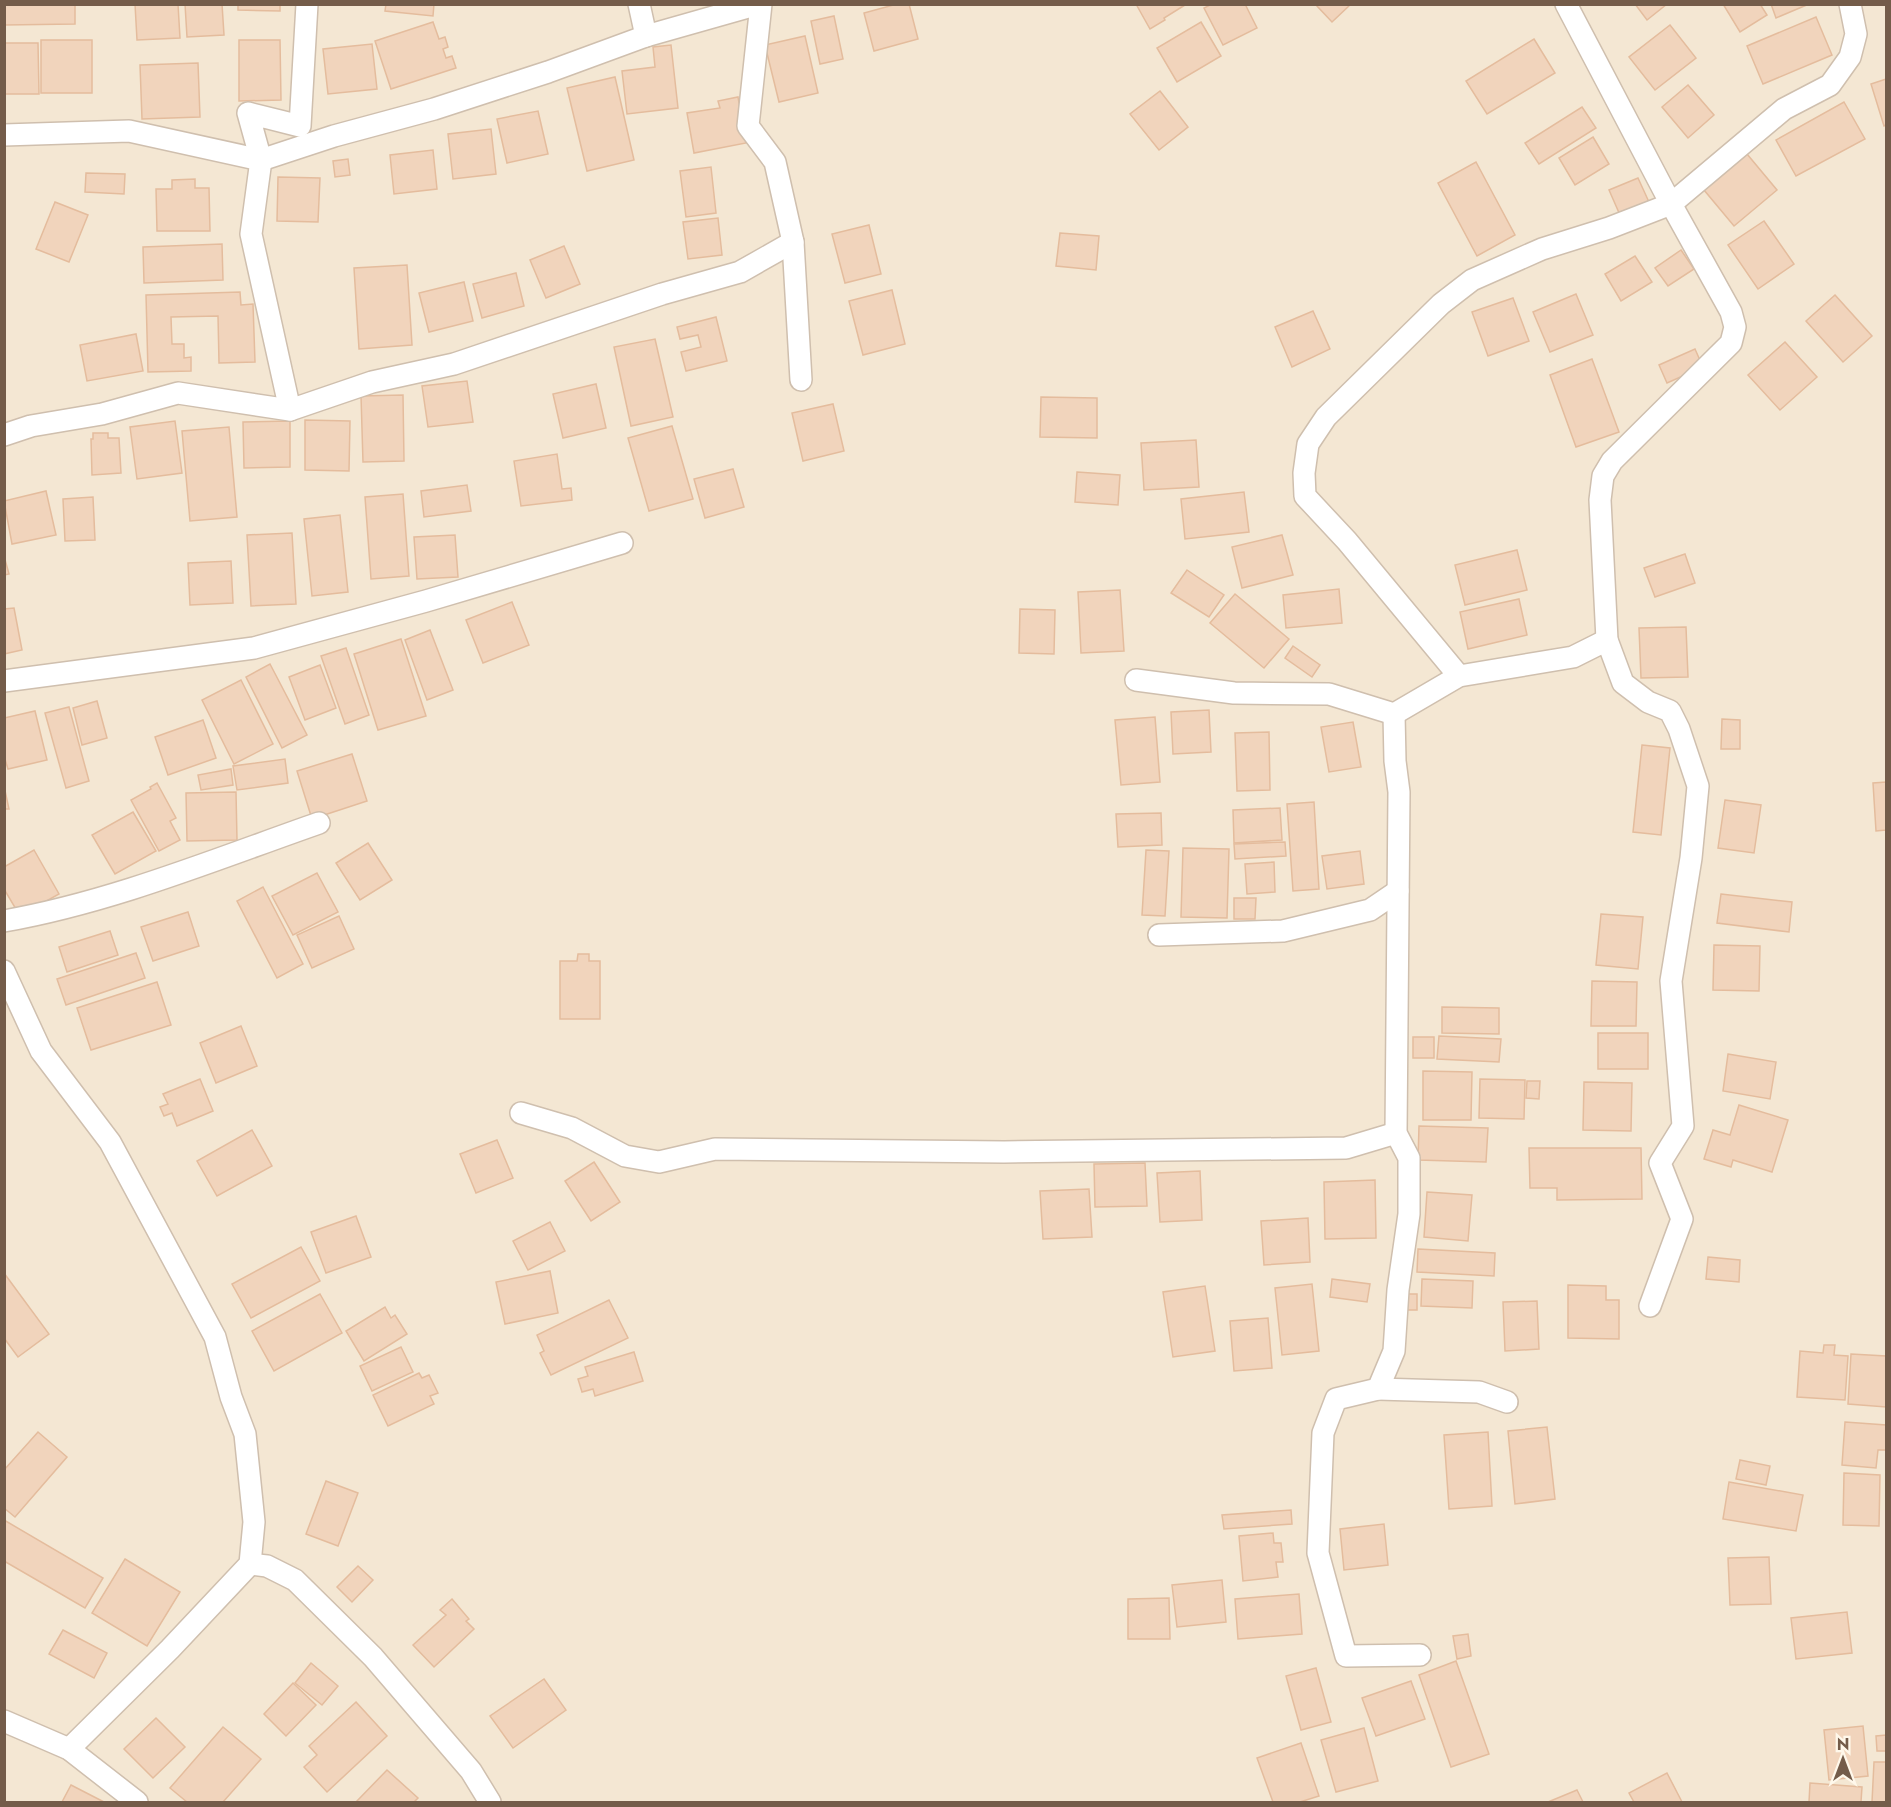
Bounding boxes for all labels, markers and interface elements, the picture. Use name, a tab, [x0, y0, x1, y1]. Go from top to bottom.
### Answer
north arrow	[1813, 1729, 1873, 1789]
text: N	[1837, 1733, 1849, 1756]

